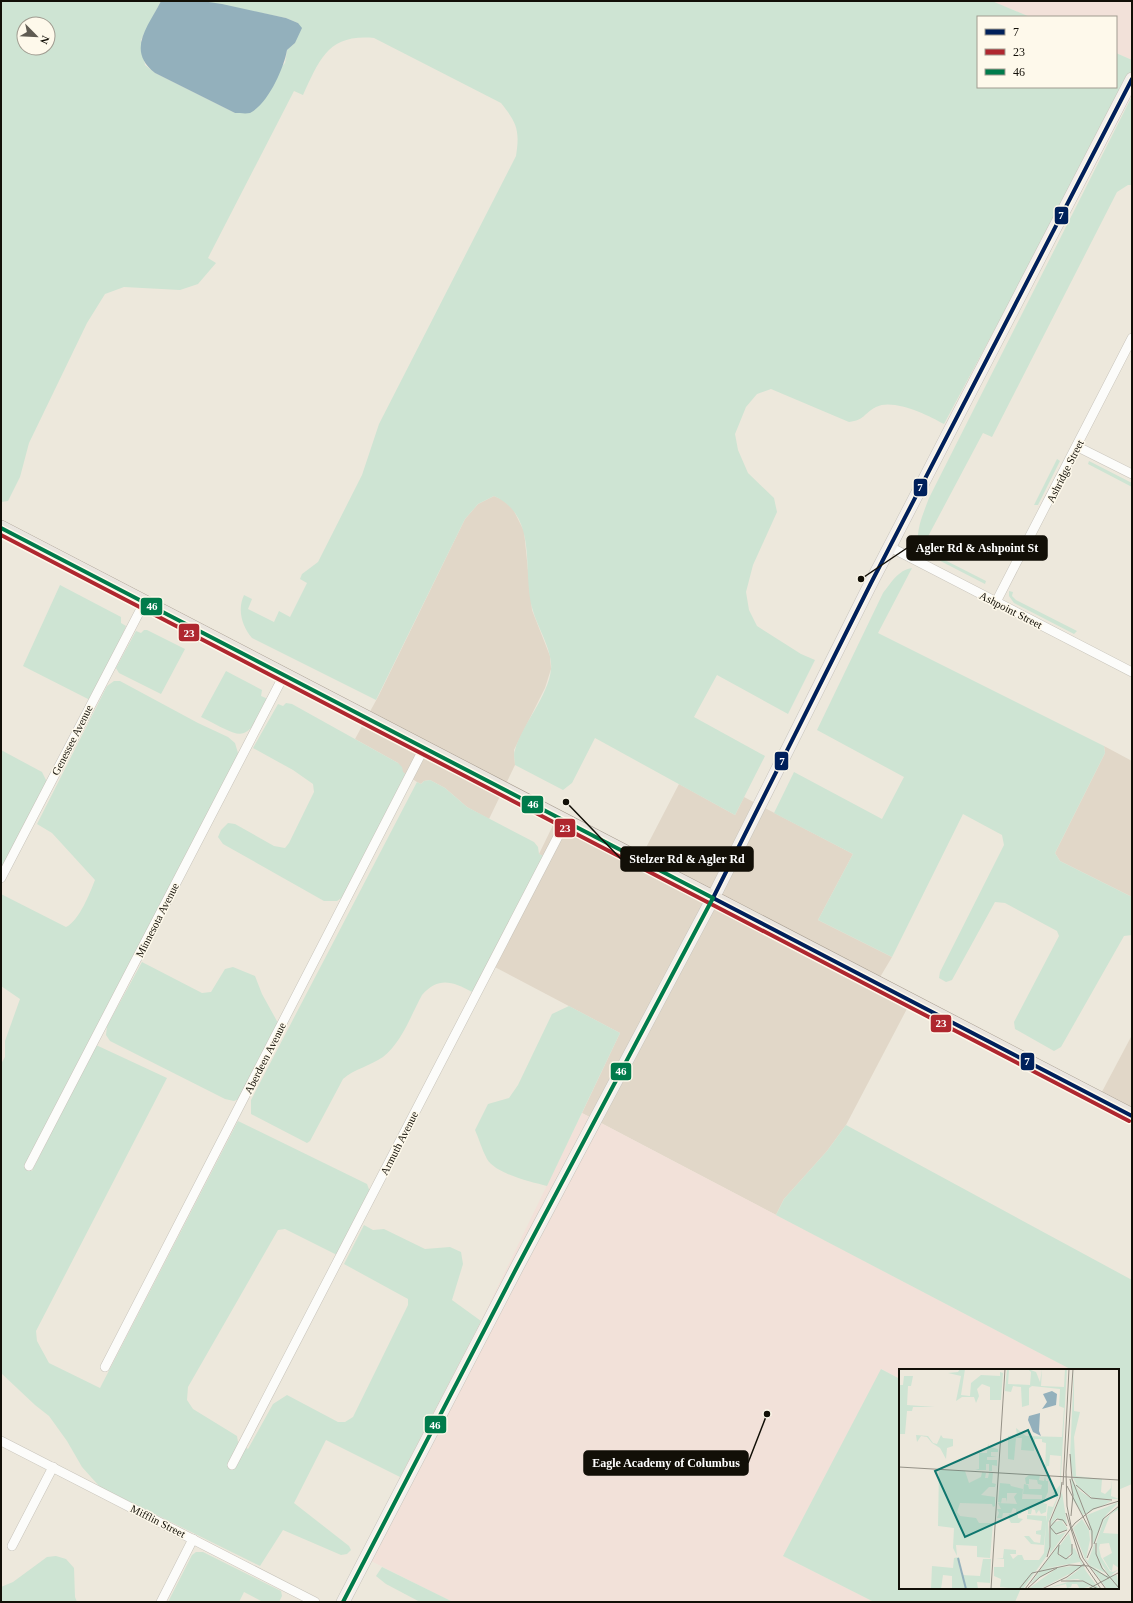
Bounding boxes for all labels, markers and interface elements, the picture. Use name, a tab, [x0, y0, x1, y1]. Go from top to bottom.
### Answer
north arrow	[16, 16, 56, 56]
legend	[977, 16, 1117, 88]
text: 7	[1013, 25, 1019, 39]
text: N	[38, 34, 52, 46]
text: 23	[1013, 45, 1025, 59]
text: 46	[1013, 65, 1025, 79]
line badge: 7	[1054, 206, 1069, 225]
text: 7	[1058, 209, 1064, 221]
street label: Ashridge Street	[1044, 438, 1086, 504]
line badge: 7	[913, 478, 928, 497]
text: 7	[917, 481, 923, 493]
callout: Agler Rd & Ashpoint St	[907, 536, 1047, 560]
text: Agler Rd & Ashpoint St	[916, 541, 1038, 555]
street label: Ashpoint Street	[978, 589, 1044, 631]
line badge: 46	[140, 597, 163, 616]
text: 46	[147, 600, 158, 612]
line badge: 23	[178, 623, 200, 642]
text: 23	[184, 627, 195, 639]
street label: Genessee Avenue	[49, 703, 95, 777]
line badge: 7	[774, 751, 789, 771]
text: 7	[779, 755, 785, 767]
line badge: 46	[521, 795, 544, 814]
text: 46	[528, 798, 539, 810]
line badge: 23	[554, 818, 576, 838]
text: 23	[560, 822, 571, 834]
callout: Stelzer Rd & Agler Rd	[621, 847, 753, 871]
text: Stelzer Rd & Agler Rd	[629, 852, 745, 866]
street label: Minnesota Avenue	[133, 881, 181, 959]
line badge: 23	[930, 1014, 952, 1033]
text: 23	[936, 1017, 947, 1029]
street label: Aberdeen Avenue	[242, 1020, 288, 1096]
line badge: 7	[1020, 1052, 1035, 1071]
text: 7	[1024, 1055, 1030, 1067]
line badge: 46	[610, 1062, 632, 1081]
text: 46	[616, 1065, 627, 1077]
street label: Armuth Avenue	[378, 1109, 420, 1177]
inset map	[899, 1369, 1119, 1589]
line badge: 46	[424, 1415, 447, 1434]
text: 46	[430, 1419, 441, 1431]
callout: Eagle Academy of Columbus	[584, 1451, 748, 1475]
text: Eagle Academy of Columbus	[592, 1456, 740, 1470]
street label: Mifflin Street	[129, 1502, 187, 1540]

